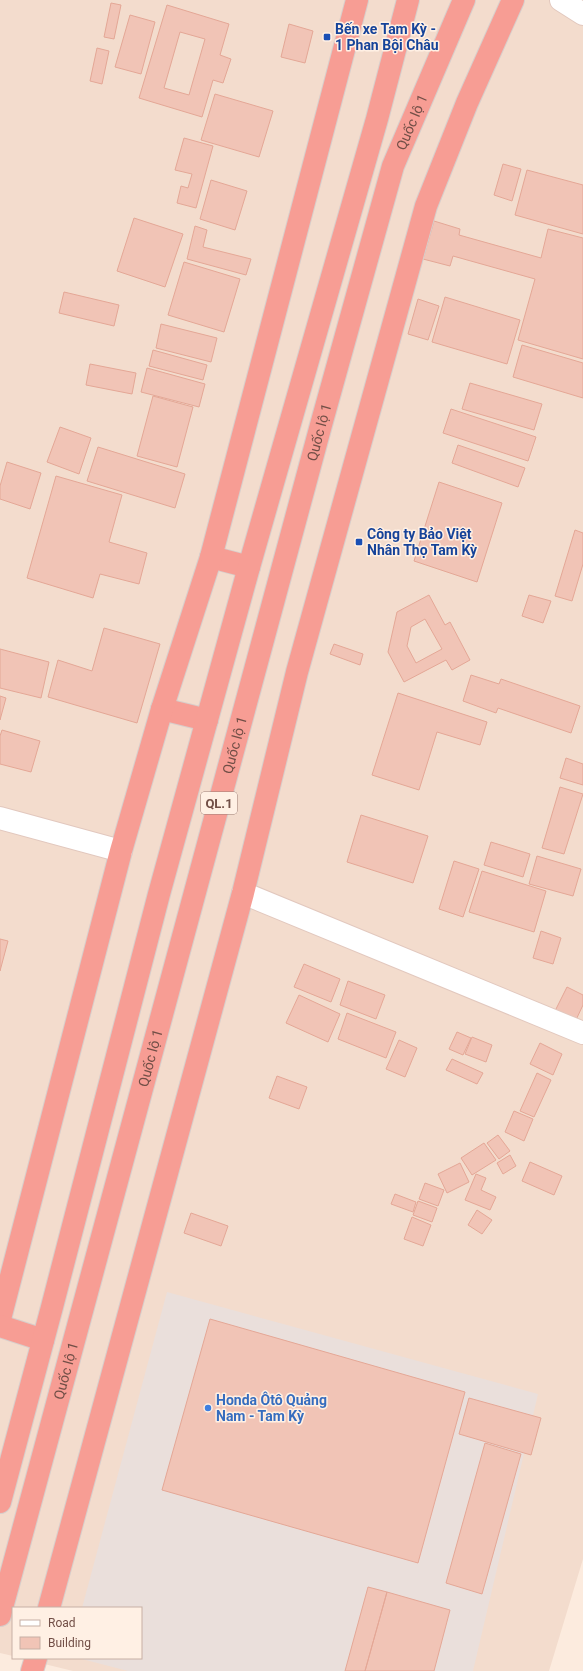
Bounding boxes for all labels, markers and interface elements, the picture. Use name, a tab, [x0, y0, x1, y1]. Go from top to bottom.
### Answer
place label: Bến xe Tam Kỳ - 1 Phan Bội Châu	[335, 21, 439, 53]
marker: Bến xe Tam Kỳ - 1 Phan Bội Châu	[322, 32, 332, 42]
street label: Quốc lộ 1	[393, 92, 431, 152]
street label: Quốc lộ 1	[304, 402, 335, 463]
place label: Công ty Bảo Việt Nhân Thọ Tam Kỳ	[367, 526, 478, 558]
marker: Công ty Bảo Việt Nhân Thọ Tam Kỳ	[354, 537, 364, 547]
street label: Quốc lộ 1	[219, 715, 250, 776]
road number: QL.1	[201, 792, 237, 814]
street label: Quốc lộ 1	[135, 1027, 166, 1088]
street label: Quốc lộ 1	[50, 1340, 81, 1401]
place label: Honda Ôtô Quảng Nam - Tam Kỳ	[216, 1391, 327, 1424]
marker: Honda Ôtô Quảng Nam - Tam Kỳ	[203, 1403, 213, 1413]
legend	[12, 1607, 142, 1659]
text: Road	[48, 1616, 76, 1630]
text: Building	[48, 1636, 91, 1650]

